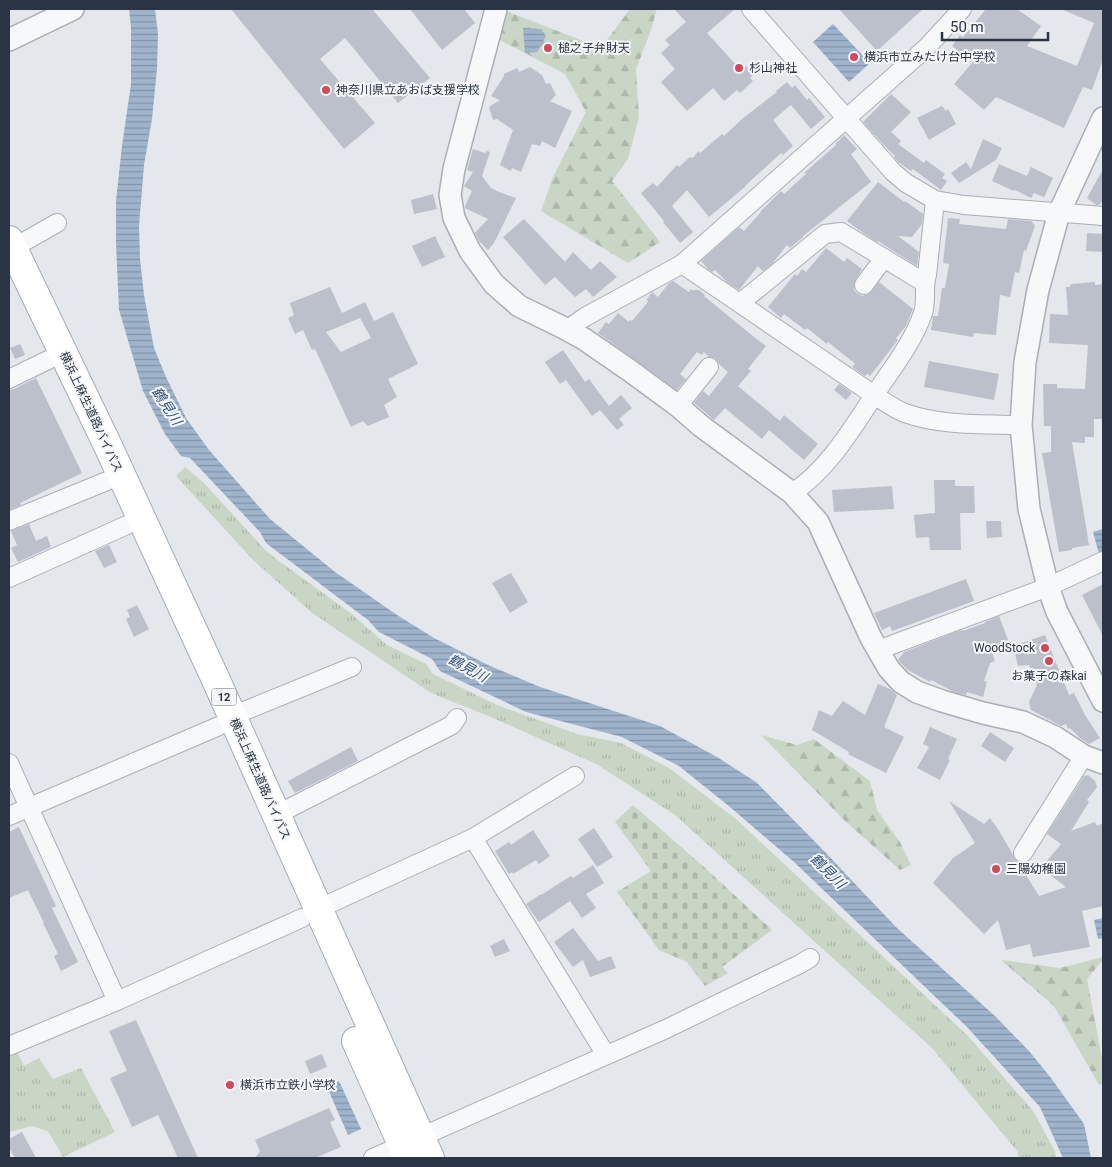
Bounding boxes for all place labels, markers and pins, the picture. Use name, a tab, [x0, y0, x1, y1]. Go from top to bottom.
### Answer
place label: 槌之子弁財天	[558, 41, 630, 55]
marker: 槌之子弁財天	[542, 42, 554, 54]
place label: 横浜市立みたけ台中学校	[864, 50, 996, 64]
marker: 横浜市立みたけ台中学校	[848, 51, 860, 63]
place label: 杉山神社	[749, 61, 797, 75]
marker: 杉山神社	[733, 62, 745, 74]
place label: 神奈川県立あおば支援学校	[336, 83, 480, 97]
marker: 神奈川県立あおば支援学校	[320, 84, 332, 96]
place label: WoodStock	[974, 641, 1036, 655]
marker: WoodStock	[1039, 642, 1051, 654]
marker: お菓子の森kai	[1043, 655, 1055, 667]
place label: お菓子の森kai	[1011, 669, 1087, 683]
place label: 三陽幼稚園	[1006, 862, 1066, 876]
marker: 三陽幼稚園	[990, 863, 1002, 875]
place label: 横浜市立鉄小学校	[240, 1078, 336, 1092]
marker: 横浜市立鉄小学校	[224, 1079, 236, 1091]

